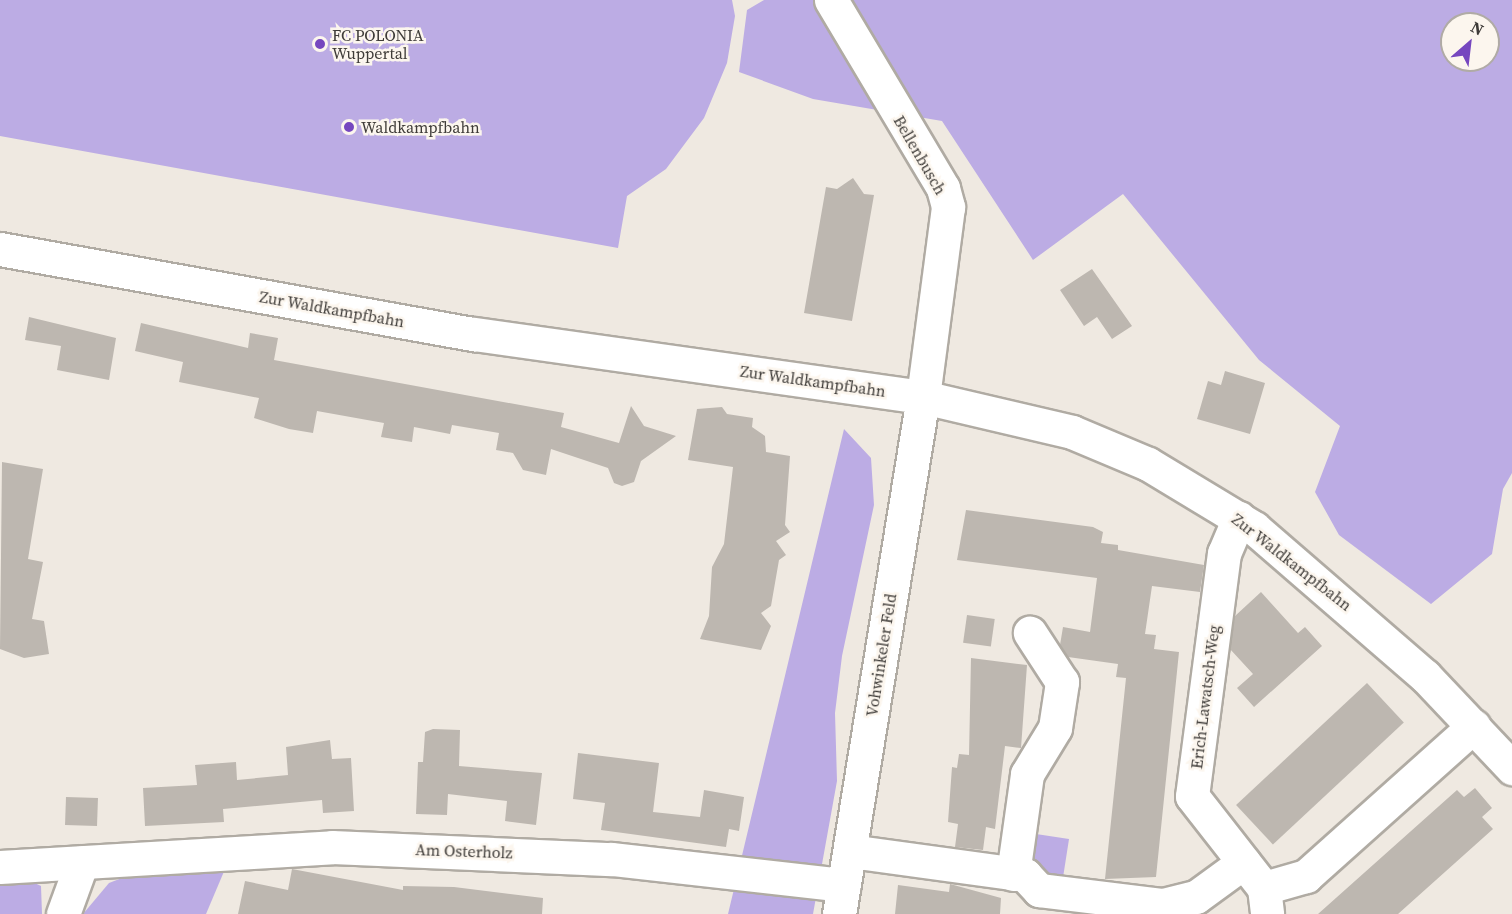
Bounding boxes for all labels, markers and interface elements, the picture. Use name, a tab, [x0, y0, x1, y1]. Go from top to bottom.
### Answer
north arrow	[1440, 12, 1500, 72]
text: N	[1467, 15, 1488, 40]
place label: FC POLONIA Wuppertal	[332, 25, 424, 63]
marker: FC POLONIA Wuppertal	[313, 37, 327, 51]
street label: Bellenbusch	[890, 112, 950, 198]
place label: Waldkampfbahn	[361, 117, 480, 137]
marker: Waldkampfbahn	[342, 120, 356, 134]
street label: Zur Waldkampfbahn	[258, 287, 406, 331]
street label: Zur Waldkampfbahn	[739, 361, 887, 401]
street label: Zur Waldkampfbahn	[1228, 509, 1356, 615]
street label: Vohwinkeler Feld	[862, 592, 900, 718]
street label: Erich-Lawatsch-Weg	[1187, 624, 1223, 770]
street label: Am Osterholz	[415, 840, 513, 862]

